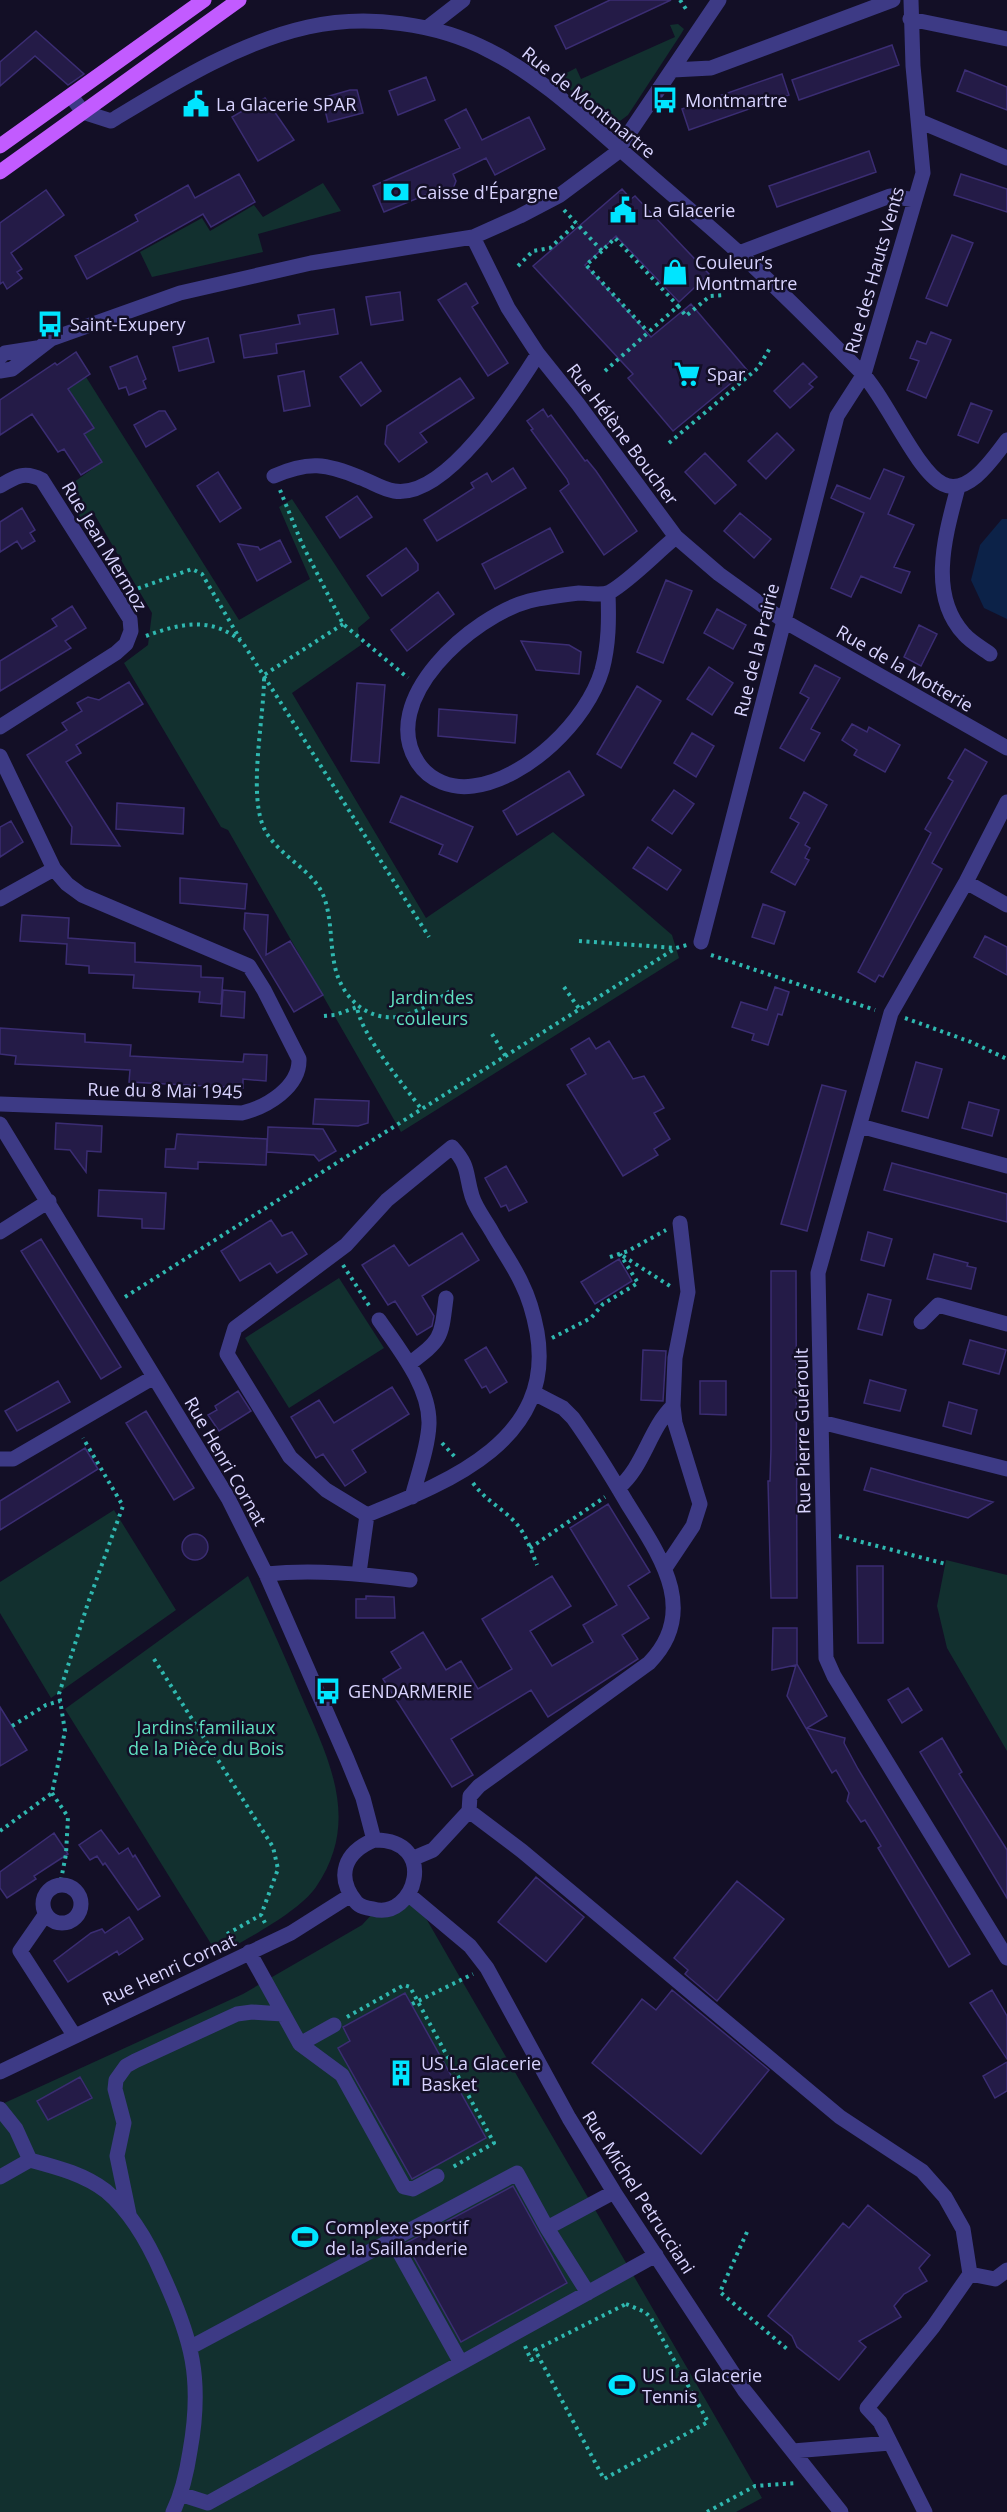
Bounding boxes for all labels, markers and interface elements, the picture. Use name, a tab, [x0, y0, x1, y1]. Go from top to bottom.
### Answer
street label: Rue de Montmartre	[517, 41, 661, 163]
bus stop icon: Montmartre	[650, 85, 680, 115]
place label: Montmartre	[685, 88, 787, 112]
public building icon: La Glacerie SPAR	[181, 89, 211, 119]
place label: La Glacerie SPAR	[216, 92, 356, 116]
bank icon: Caisse d'Épargne	[381, 177, 411, 207]
place label: Caisse d'Épargne	[416, 180, 558, 204]
street label: Rue des Hauts Vents	[839, 184, 909, 356]
public building icon: La Glacerie	[608, 195, 638, 225]
place label: La Glacerie	[643, 198, 735, 222]
place label: Couleur’s Montmartre	[695, 250, 797, 295]
shop icon: Couleur’s Montmartre	[660, 257, 690, 287]
bus stop icon: Saint-Exupery	[35, 309, 65, 339]
place label: Saint-Exupery	[70, 312, 187, 336]
street label: Rue Hélène Boucher	[562, 358, 685, 510]
supermarket icon: Spar	[672, 359, 702, 389]
place label: Spar	[707, 362, 746, 386]
street label: Rue Jean Mermoz	[57, 477, 153, 615]
street label: Rue de la Prairie	[728, 581, 784, 719]
street label: Rue de la Motterie	[832, 619, 978, 717]
park label: Jardin des couleurs	[388, 985, 474, 1030]
street label: Rue du 8 Mai 1945	[87, 1077, 243, 1103]
street label: Rue Pierre Guéroult	[789, 1348, 815, 1514]
street label: Rue Henri Cornat	[179, 1392, 273, 1530]
bus stop icon: GENDARMERIE	[313, 1676, 343, 1706]
place label: GENDARMERIE	[348, 1679, 473, 1703]
park label: Jardins familiaux de la Pièce du Bois	[128, 1715, 284, 1760]
street label: Rue Henri Cornat	[98, 1928, 240, 2010]
place label: US La Glacerie Basket	[421, 2051, 541, 2096]
building icon: US La Glacerie Basket	[386, 2058, 416, 2088]
street label: Rue Michel Petrucciani	[577, 2106, 701, 2278]
place label: Complexe sportif de la Saillanderie	[325, 2215, 469, 2260]
sports icon: Complexe sportif de la Saillanderie	[290, 2222, 320, 2252]
place label: US La Glacerie Tennis	[642, 2363, 762, 2408]
sports icon: US La Glacerie Tennis	[607, 2370, 637, 2400]

